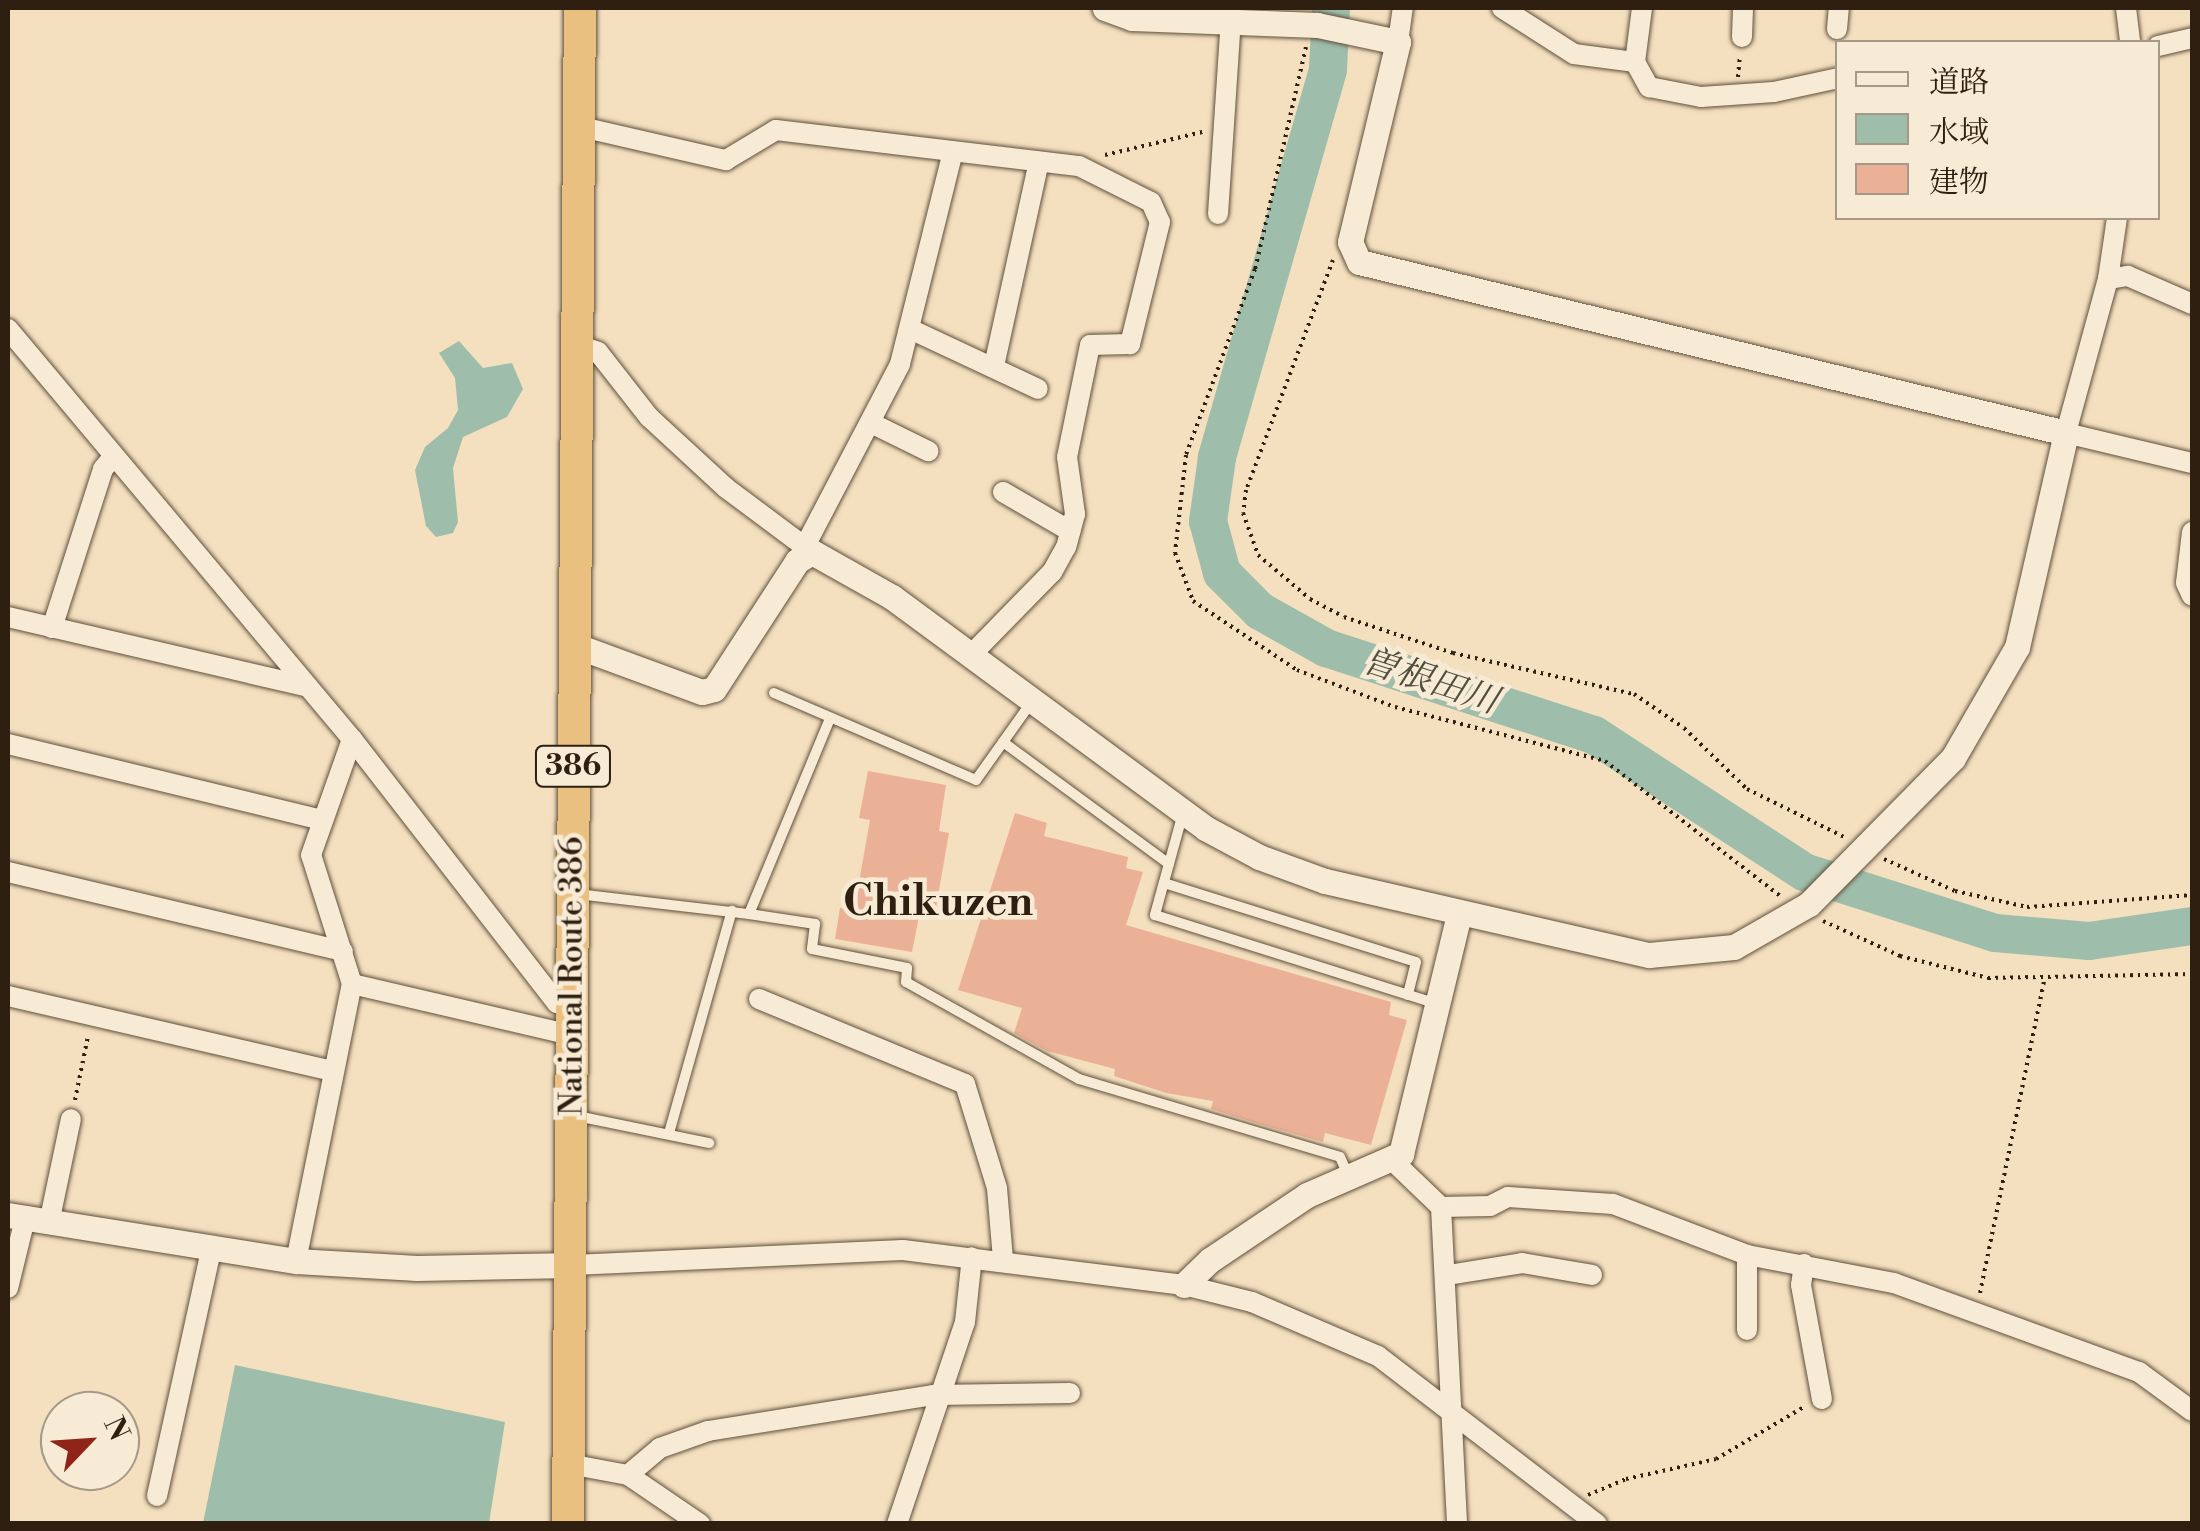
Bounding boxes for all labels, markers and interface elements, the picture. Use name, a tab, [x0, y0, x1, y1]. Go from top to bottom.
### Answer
legend	[1835, 40, 2160, 220]
text: 道路	[1929, 64, 1989, 102]
text: 水域	[1929, 114, 1989, 152]
text: 建物	[1929, 164, 1989, 202]
water label: 曽根田川	[1357, 640, 1503, 724]
road number: 386	[533, 741, 613, 791]
street label: National Route 386	[553, 836, 591, 1116]
district label: Chikuzen	[843, 878, 1033, 928]
north arrow	[40, 1391, 140, 1491]
text: N	[95, 1412, 136, 1446]

